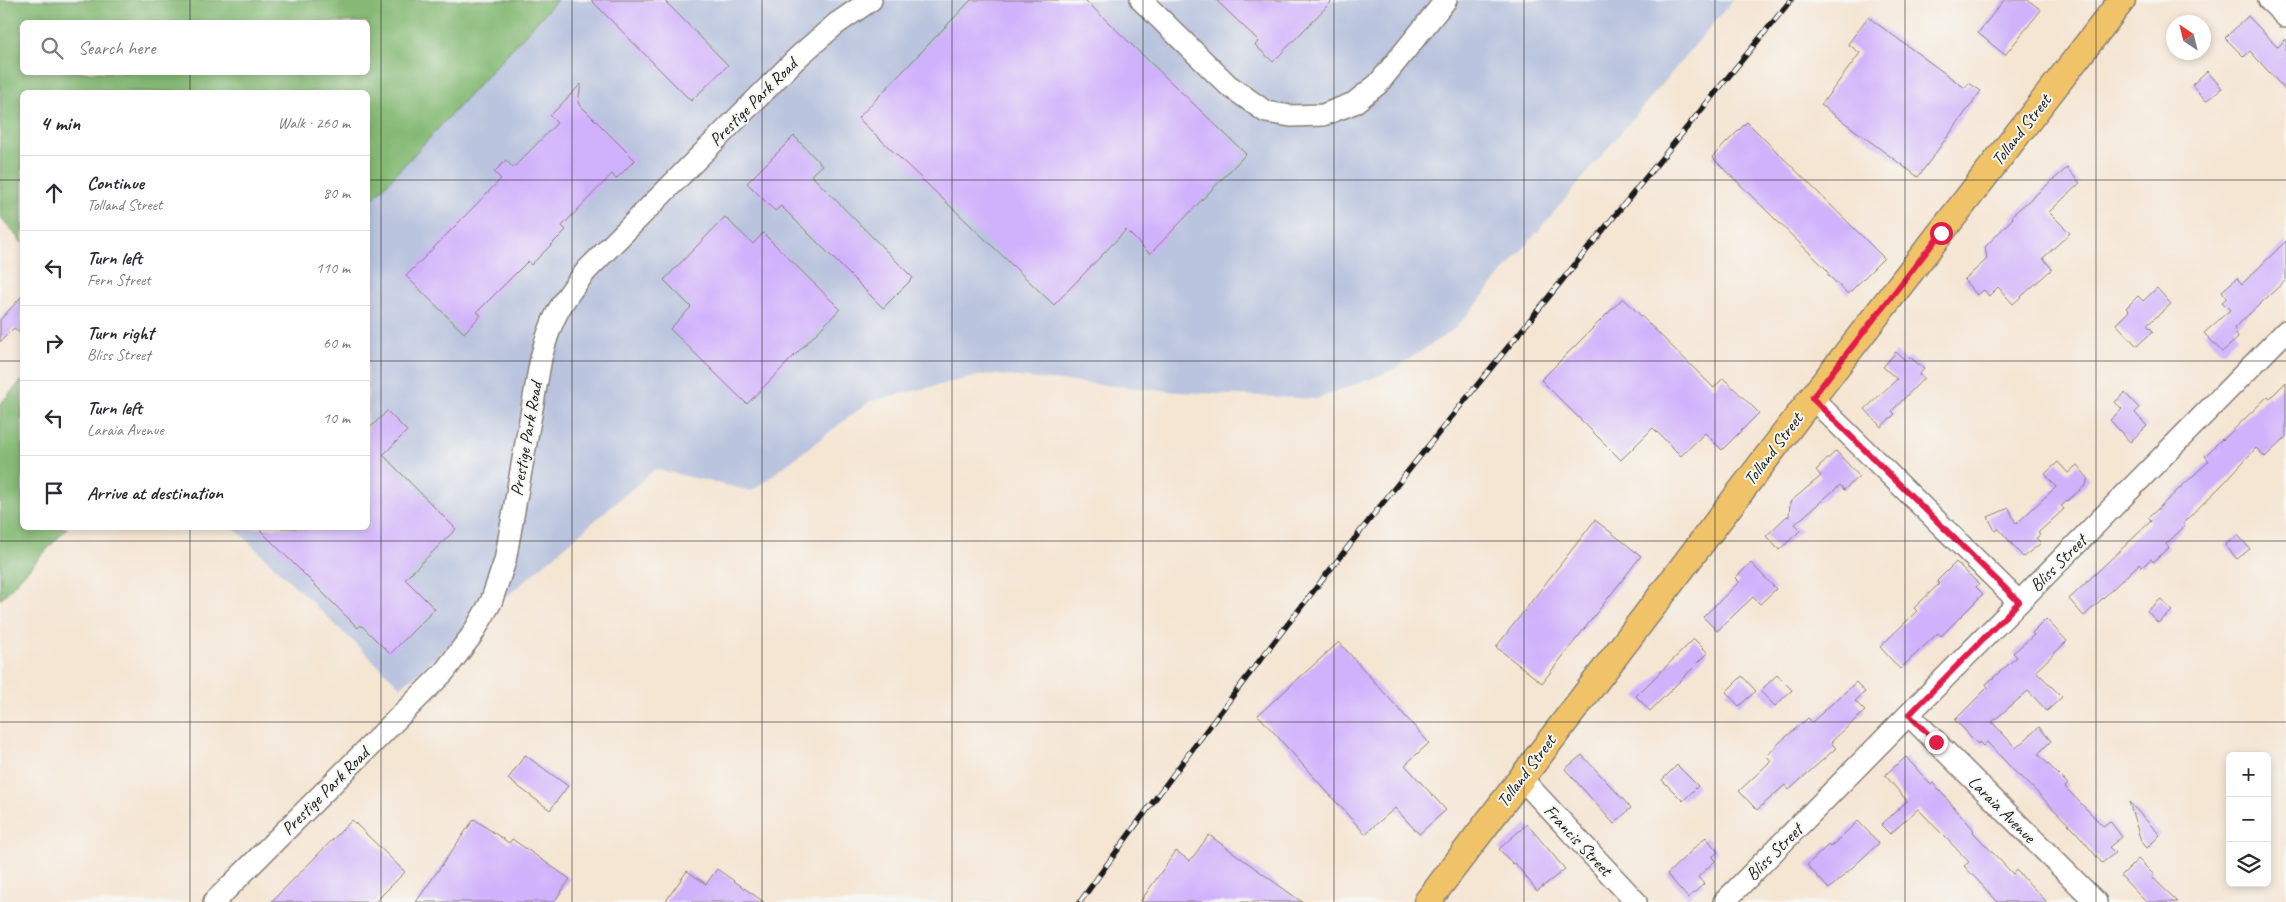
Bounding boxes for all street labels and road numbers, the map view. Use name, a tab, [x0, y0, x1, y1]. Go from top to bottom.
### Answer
street label: Prestige Park Road	[704, 51, 804, 151]
street label: Tolland Street	[1986, 88, 2057, 170]
street label: Prestige Park Road	[505, 377, 547, 498]
street label: Tolland Street	[1739, 407, 1808, 489]
street label: Bliss Street	[2025, 528, 2093, 596]
street label: Tolland Street	[1492, 729, 1561, 811]
street label: Prestige Park Road	[276, 740, 376, 840]
street label: Laraia Avenue	[1964, 771, 2041, 848]
street label: Francis Street	[1539, 800, 1618, 882]
street label: Bliss Street	[1741, 817, 1809, 885]

